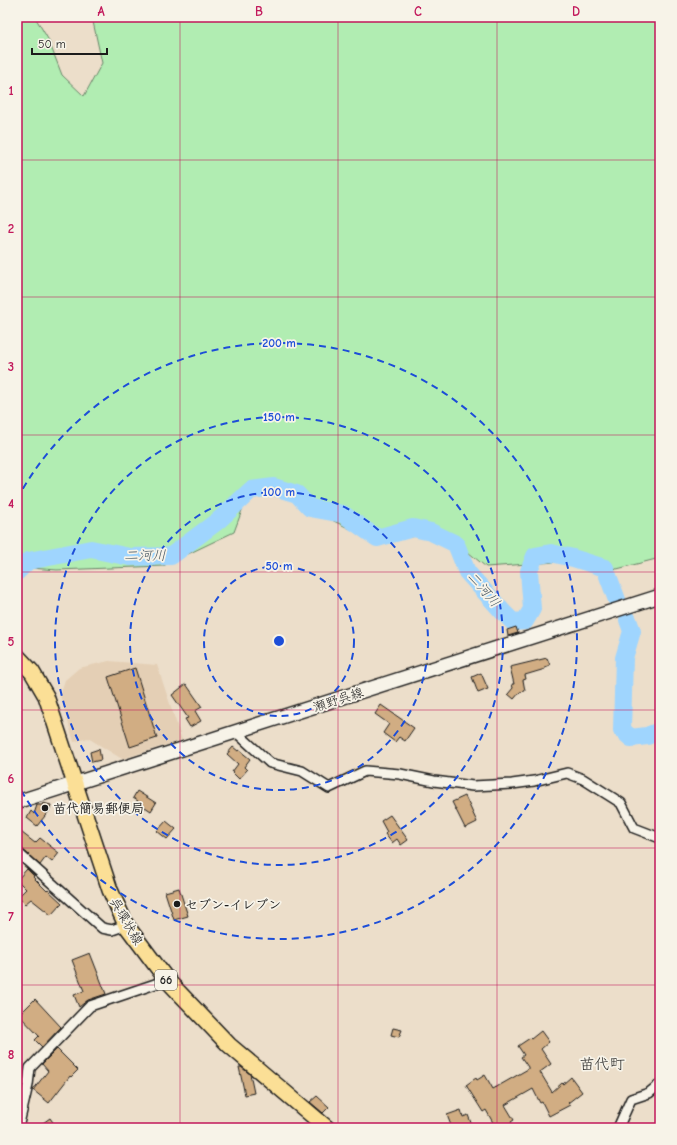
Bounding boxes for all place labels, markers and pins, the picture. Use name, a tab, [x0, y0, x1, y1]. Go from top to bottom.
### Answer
centre of rings	[272, 634, 286, 648]
place label: 苗代簡易郵便局	[53, 801, 144, 816]
marker: 苗代簡易郵便局	[40, 803, 50, 813]
place label: セブン-イレブン	[185, 897, 281, 912]
marker: セブン-イレブン	[172, 899, 182, 909]

